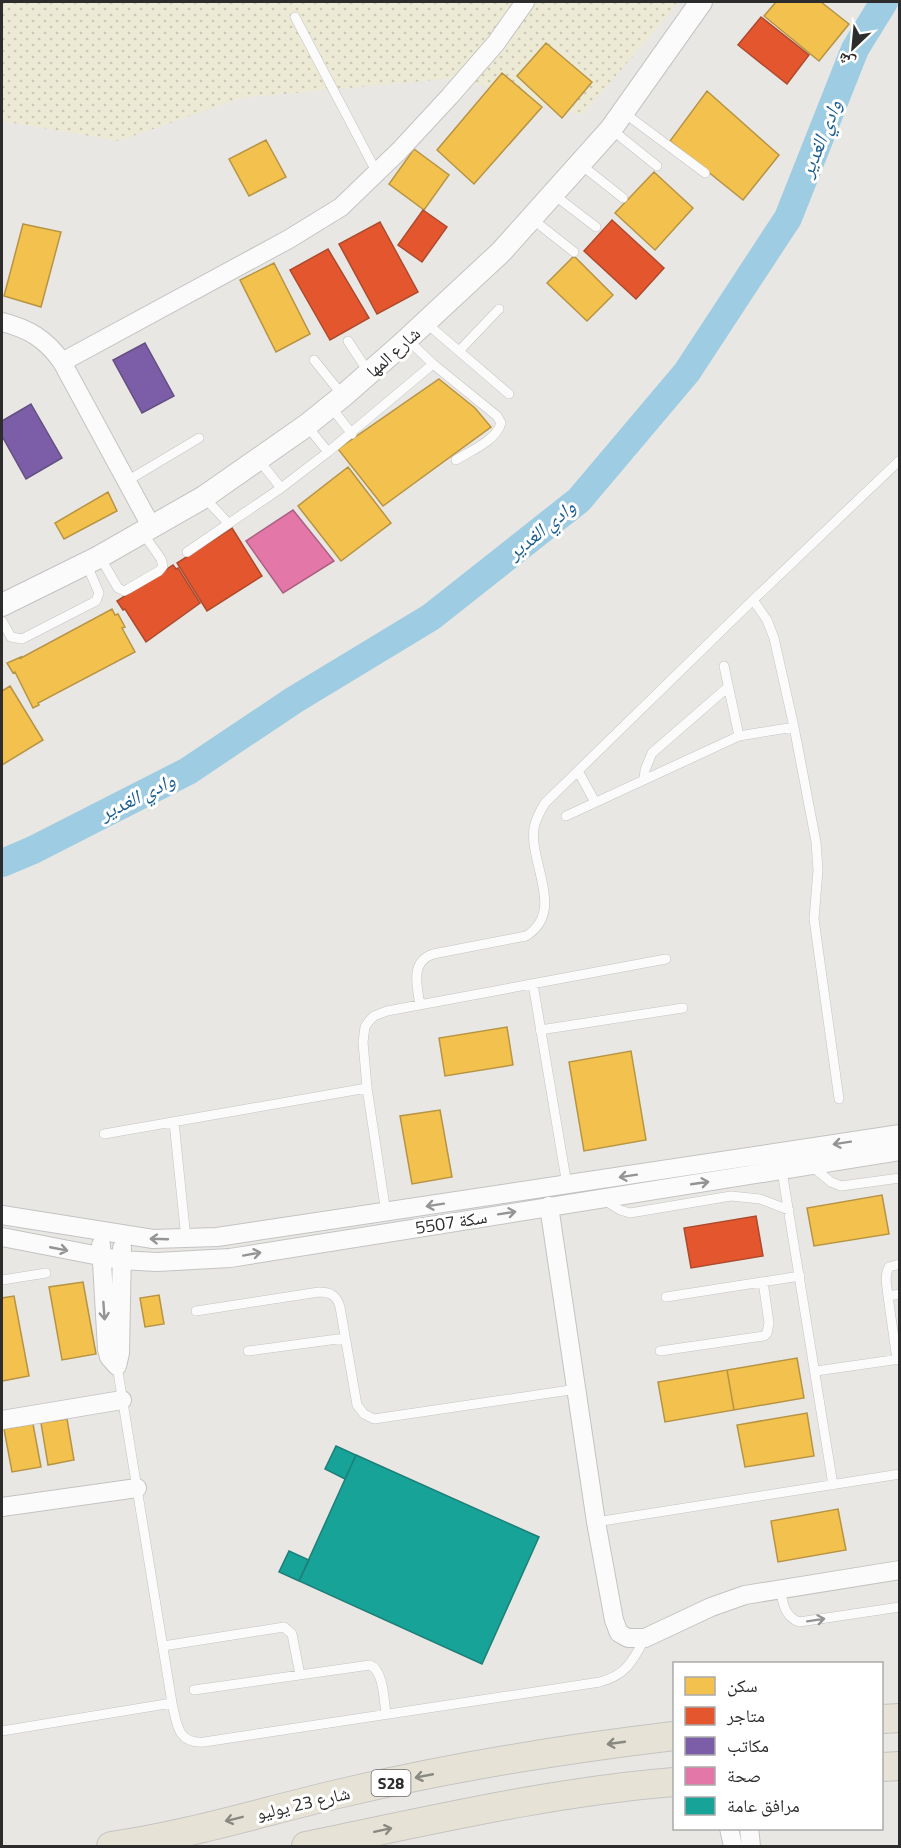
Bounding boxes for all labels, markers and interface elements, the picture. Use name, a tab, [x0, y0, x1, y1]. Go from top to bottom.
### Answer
north arrow	[823, 18, 883, 78]
text: ش	[834, 47, 859, 76]
water label: وادي الغدير	[790, 95, 851, 184]
street label: شارع المها	[360, 320, 426, 384]
water label: وادي الغدير	[498, 492, 583, 569]
water label: وادي الغدير	[92, 764, 181, 830]
one-way arrow	[832, 1138, 852, 1149]
one-way arrow	[619, 1170, 639, 1181]
one-way arrow	[689, 1177, 709, 1188]
one-way arrow	[426, 1200, 446, 1211]
street label: سكة 5507	[413, 1203, 489, 1241]
one-way arrow	[497, 1208, 516, 1219]
one-way arrow	[149, 1233, 169, 1244]
one-way arrow	[49, 1244, 68, 1255]
one-way arrow	[242, 1248, 262, 1259]
one-way arrow	[99, 1300, 110, 1320]
one-way arrow	[805, 1615, 825, 1626]
legend	[673, 1662, 883, 1830]
text: سكن	[727, 1672, 758, 1699]
text: متاجر	[726, 1702, 765, 1729]
text: مكاتب	[727, 1732, 769, 1759]
one-way arrow	[607, 1738, 627, 1749]
text: صحة	[727, 1762, 761, 1789]
road number: S28	[372, 1770, 410, 1796]
one-way arrow	[415, 1771, 435, 1782]
street label: شارع 23 يوليو	[253, 1779, 353, 1827]
text: مرافق عامة	[727, 1792, 800, 1819]
one-way arrow	[225, 1814, 244, 1826]
one-way arrow	[373, 1824, 393, 1835]

